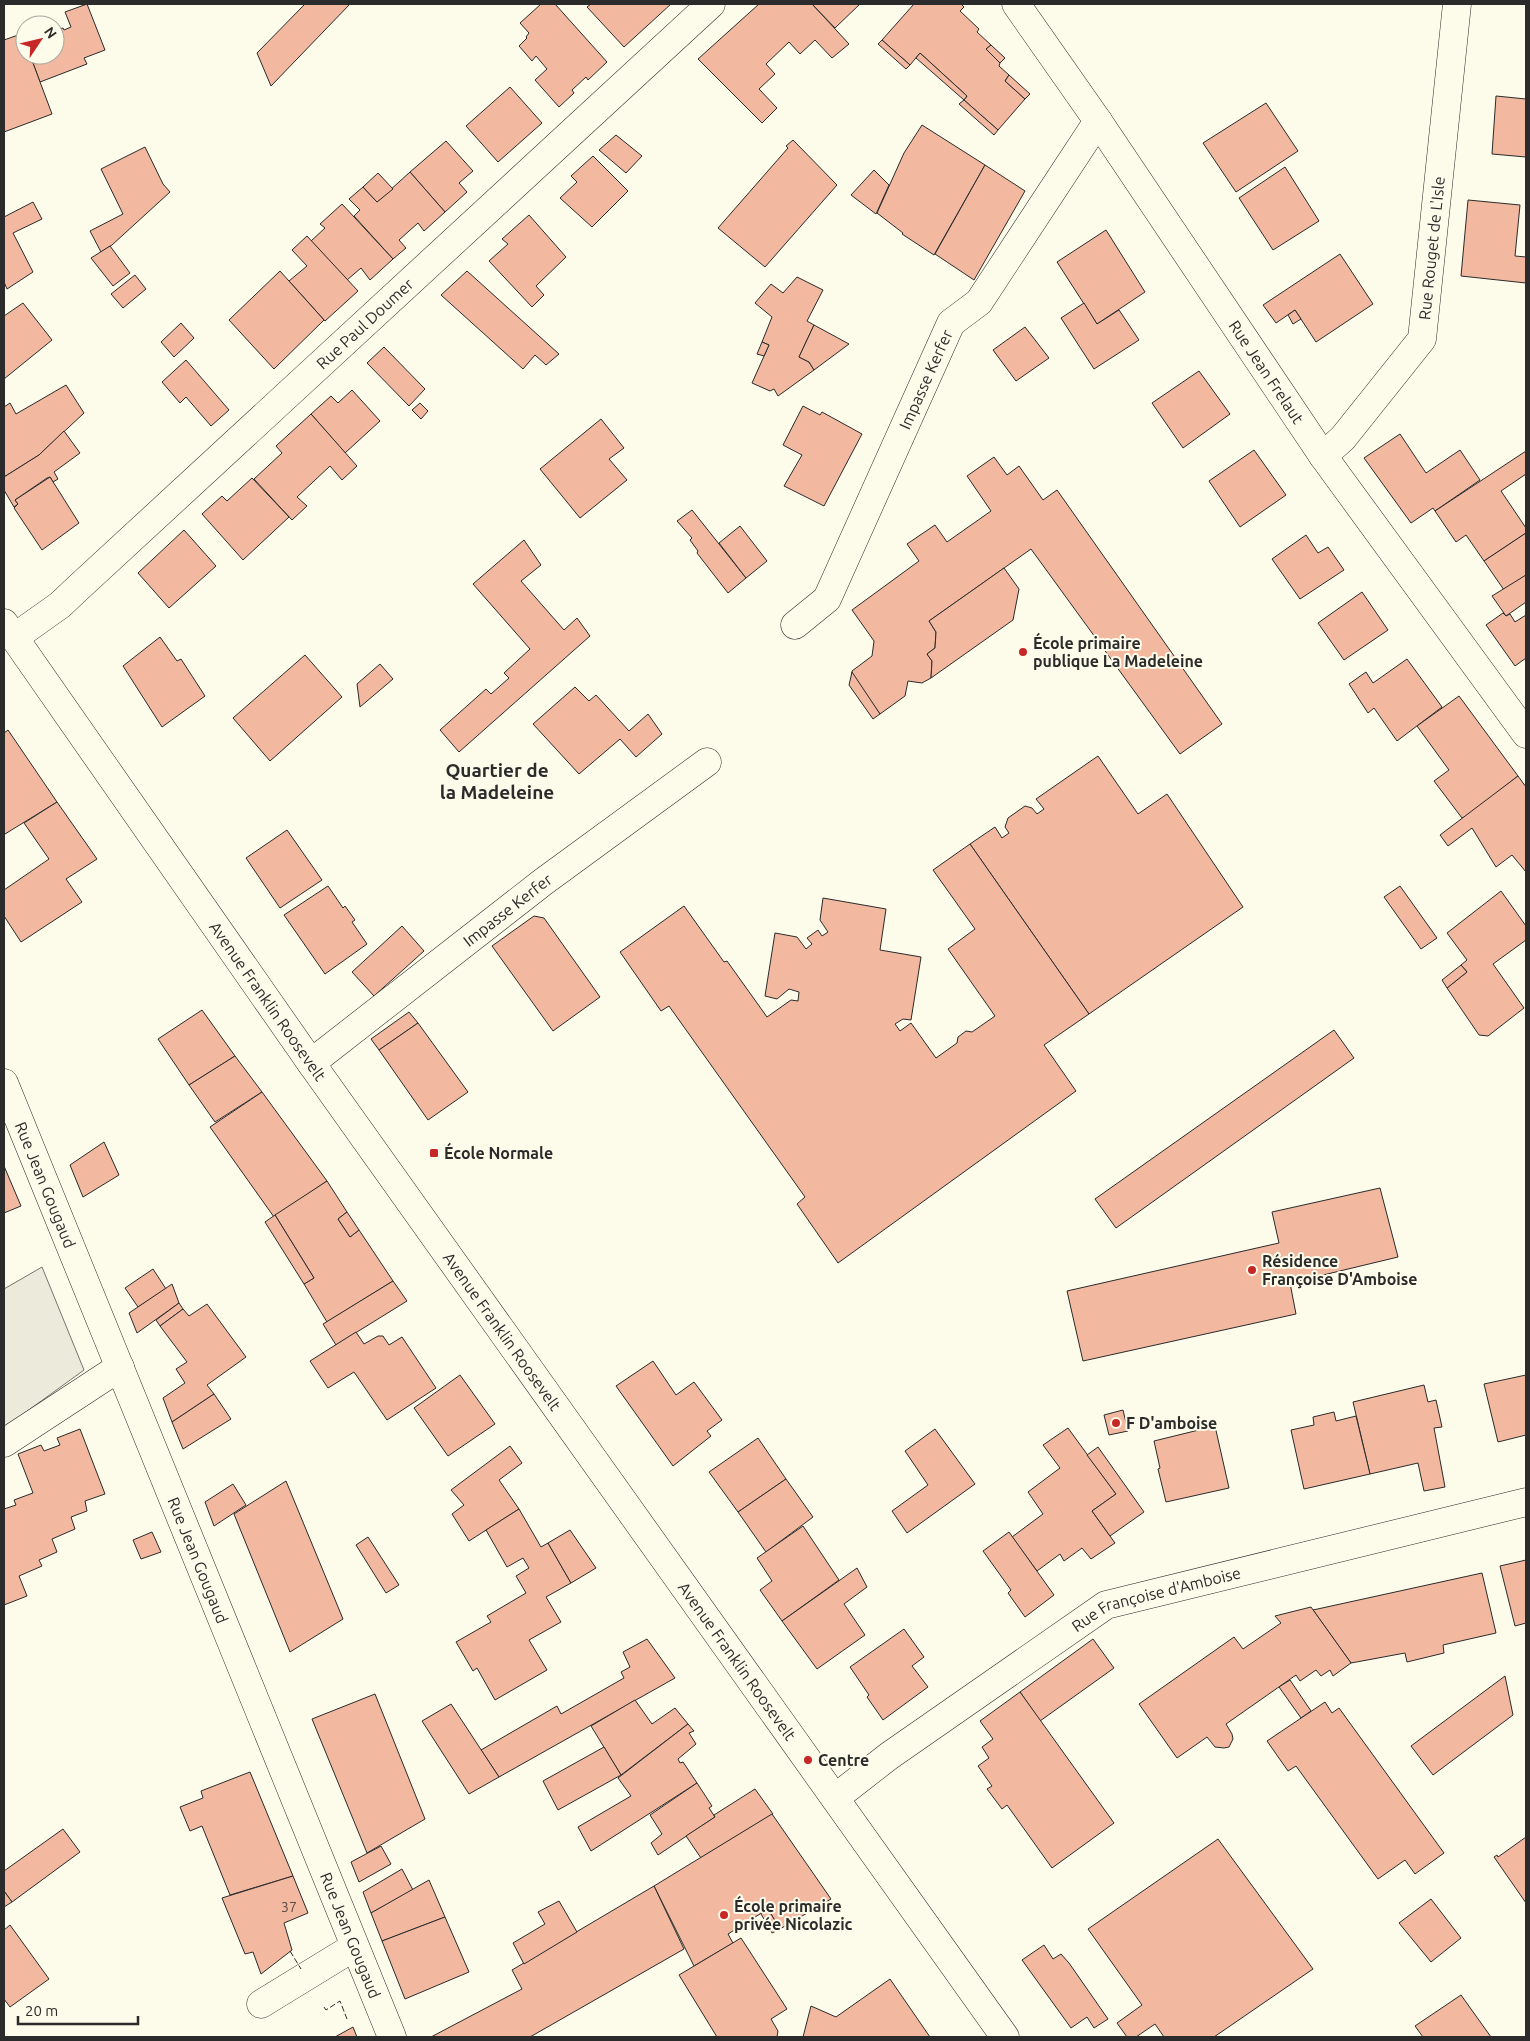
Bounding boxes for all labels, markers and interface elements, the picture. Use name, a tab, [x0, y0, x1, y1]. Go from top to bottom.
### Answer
north arrow	[15, 15, 65, 65]
text: N	[41, 24, 60, 41]
street label: Rue Rouget de L'Isle	[1415, 175, 1448, 321]
street label: Rue Paul Doumer	[313, 275, 417, 372]
street label: Rue Jean Frelaut	[1225, 317, 1308, 427]
street label: Impasse Kerfer	[895, 327, 956, 432]
place label: École primaire publique La Madeleine	[1033, 632, 1203, 670]
marker: École primaire publique La Madeleine	[1017, 646, 1029, 658]
district label: Quartier de la Madeleine	[440, 759, 554, 803]
street label: Impasse Kerfer	[459, 870, 555, 950]
street label: Avenue Franklin Roosevelt	[206, 918, 330, 1085]
street label: Rue Jean Gougaud	[12, 1119, 79, 1251]
place label: École Normale	[444, 1142, 553, 1162]
marker: École Normale	[428, 1147, 440, 1159]
street label: Avenue Franklin Roosevelt	[440, 1249, 565, 1414]
place label: Résidence Françoise D'Amboise	[1262, 1252, 1418, 1289]
marker: Résidence Françoise D'Amboise	[1246, 1264, 1258, 1276]
place label: F D'amboise	[1126, 1414, 1217, 1432]
marker: F D'amboise	[1110, 1417, 1122, 1429]
street label: Rue Jean Gougaud	[164, 1494, 232, 1626]
street label: Rue Françoise d'Amboise	[1068, 1563, 1242, 1635]
street label: Avenue Franklin Roosevelt	[675, 1579, 800, 1744]
place label: Centre	[818, 1751, 869, 1769]
marker: Centre	[802, 1754, 814, 1766]
street label: Rue Jean Gougaud	[317, 1870, 384, 2001]
place label: École primaire privée Nicolazic	[734, 1895, 853, 1933]
house number: 37	[281, 1899, 297, 1915]
marker: École primaire privée Nicolazic	[718, 1909, 730, 1921]
scale bar	[18, 1994, 138, 2026]
text: 20 m	[25, 2002, 58, 2019]

